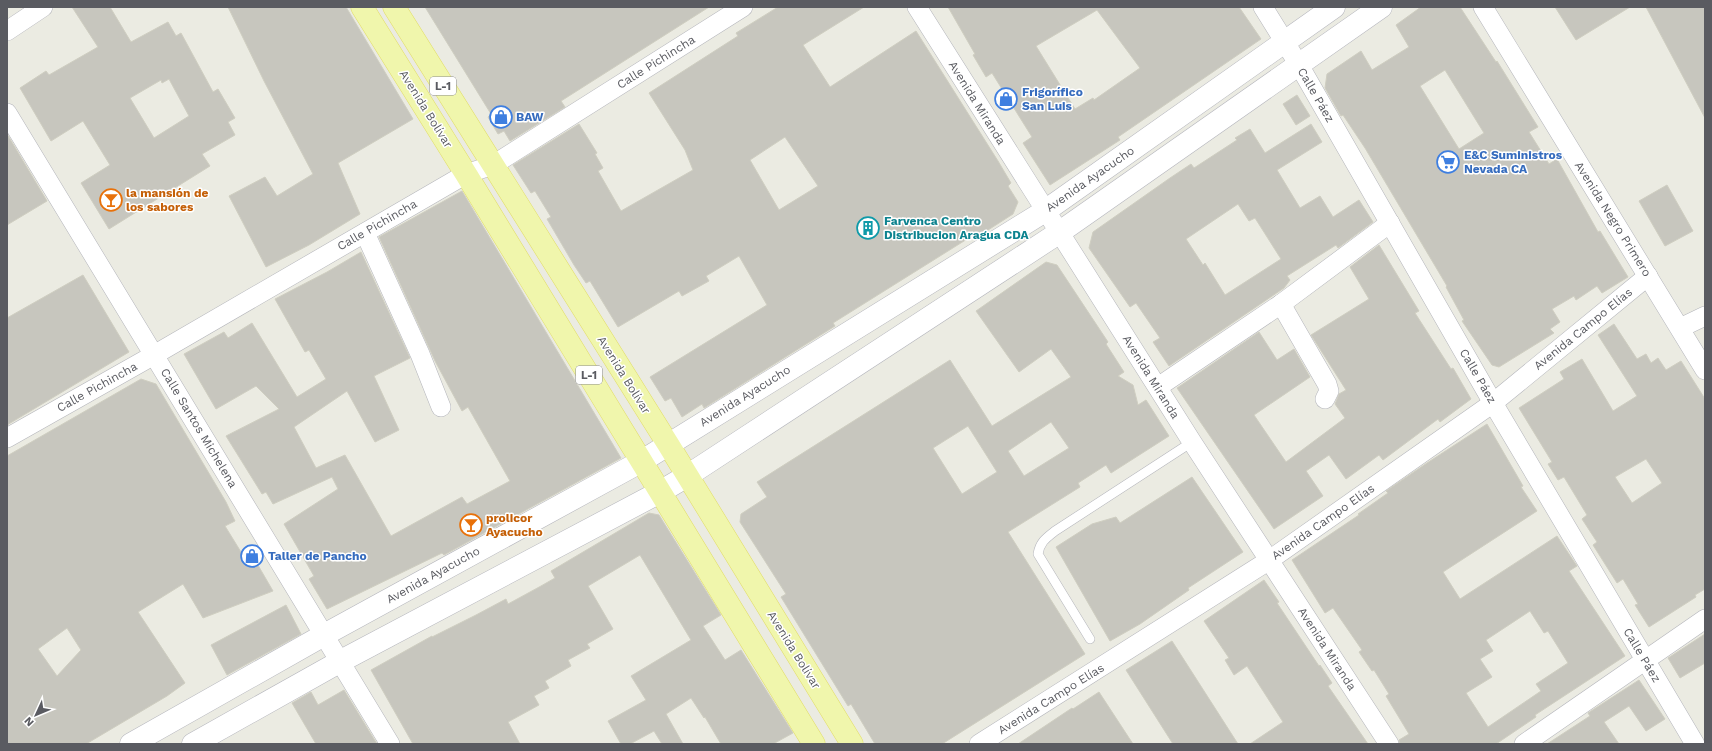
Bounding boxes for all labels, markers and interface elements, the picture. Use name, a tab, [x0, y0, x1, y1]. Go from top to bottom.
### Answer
street label: Calle Pichincha	[614, 32, 698, 92]
street label: Avenida Miranda	[946, 59, 1009, 148]
street label: Calle Páez	[1295, 65, 1337, 125]
street label: Avenida Bolívar	[396, 67, 456, 151]
road number: L-1	[430, 77, 456, 95]
place label: Frigorífico San Luis	[1022, 85, 1083, 113]
shop icon: Frigorífico San Luis	[993, 86, 1019, 112]
shop icon: BAW	[488, 104, 514, 130]
place label: BAW	[516, 110, 544, 124]
street label: Avenida Ayacucho	[1043, 143, 1137, 215]
place label: E&C Suministros Nevada CA	[1464, 148, 1563, 176]
supermarket icon: E&C Suministros Nevada CA	[1435, 149, 1461, 175]
street label: Avenida Negro Primero	[1572, 159, 1654, 279]
place label: la mansión de los sabores	[126, 186, 208, 214]
bar icon: la mansión de los sabores	[98, 187, 124, 213]
street label: Calle Pichincha	[335, 196, 419, 253]
place label: Farvenca Centro Distribucion Aragua CDA	[884, 214, 1030, 242]
building icon: Farvenca Centro Distribucion Aragua CDA	[855, 215, 881, 241]
street label: Avenida Campo Elías	[1531, 285, 1635, 373]
street label: Avenida Bolívar	[594, 333, 654, 417]
street label: Avenida Miranda	[1120, 333, 1183, 422]
street label: Calle Páez	[1457, 346, 1499, 406]
street label: Calle Pichincha	[54, 359, 140, 415]
street label: Avenida Ayacucho	[697, 362, 793, 430]
street label: Calle Santos Michelena	[158, 366, 240, 491]
road number: L-1	[576, 366, 602, 384]
street label: Avenida Campo Elías	[1269, 481, 1377, 563]
place label: prolicor Ayacucho	[486, 511, 543, 539]
bar icon: prolicor Ayacucho	[458, 512, 484, 538]
shop icon: Taller de Pancho	[239, 543, 265, 569]
street label: Avenida Ayacucho	[384, 544, 482, 606]
place label: Taller de Pancho	[268, 549, 367, 563]
street label: Avenida Miranda	[1295, 605, 1359, 693]
street label: Avenida Bolívar	[764, 608, 824, 692]
street label: Calle Páez	[1620, 625, 1664, 685]
street label: Avenida Campo Elías	[995, 661, 1107, 737]
north arrow	[16, 695, 56, 735]
text: N	[22, 714, 37, 729]

